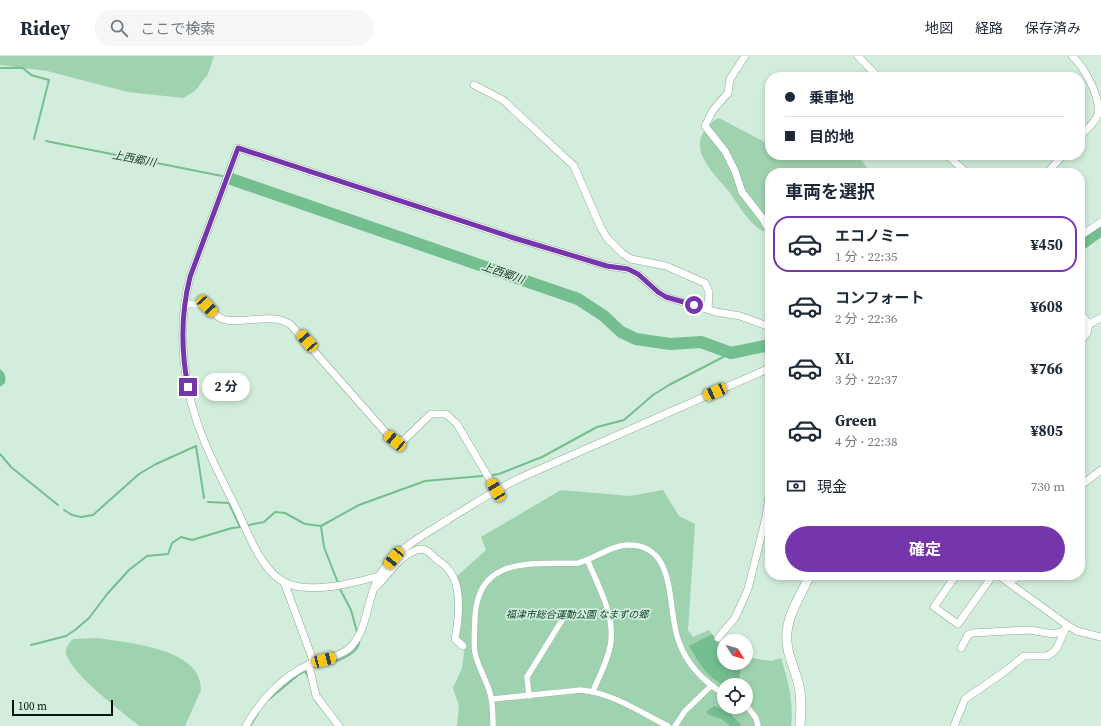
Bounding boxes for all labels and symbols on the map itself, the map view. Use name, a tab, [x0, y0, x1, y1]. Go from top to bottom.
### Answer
water label: 上西郷川	[111, 147, 158, 171]
water label: 上西郷川	[480, 259, 527, 288]
car	[194, 293, 220, 319]
route start	[685, 296, 703, 314]
car	[295, 328, 319, 354]
callout: 2 分	[202, 373, 250, 401]
route end	[179, 378, 197, 396]
car	[702, 382, 728, 402]
car	[382, 429, 408, 453]
car	[485, 477, 507, 503]
car	[382, 545, 406, 571]
park label: 福津市総合運動公園 なまずの郷	[506, 608, 650, 621]
north arrow	[717, 634, 753, 670]
car	[311, 651, 337, 669]
scale bar	[12, 698, 113, 717]

